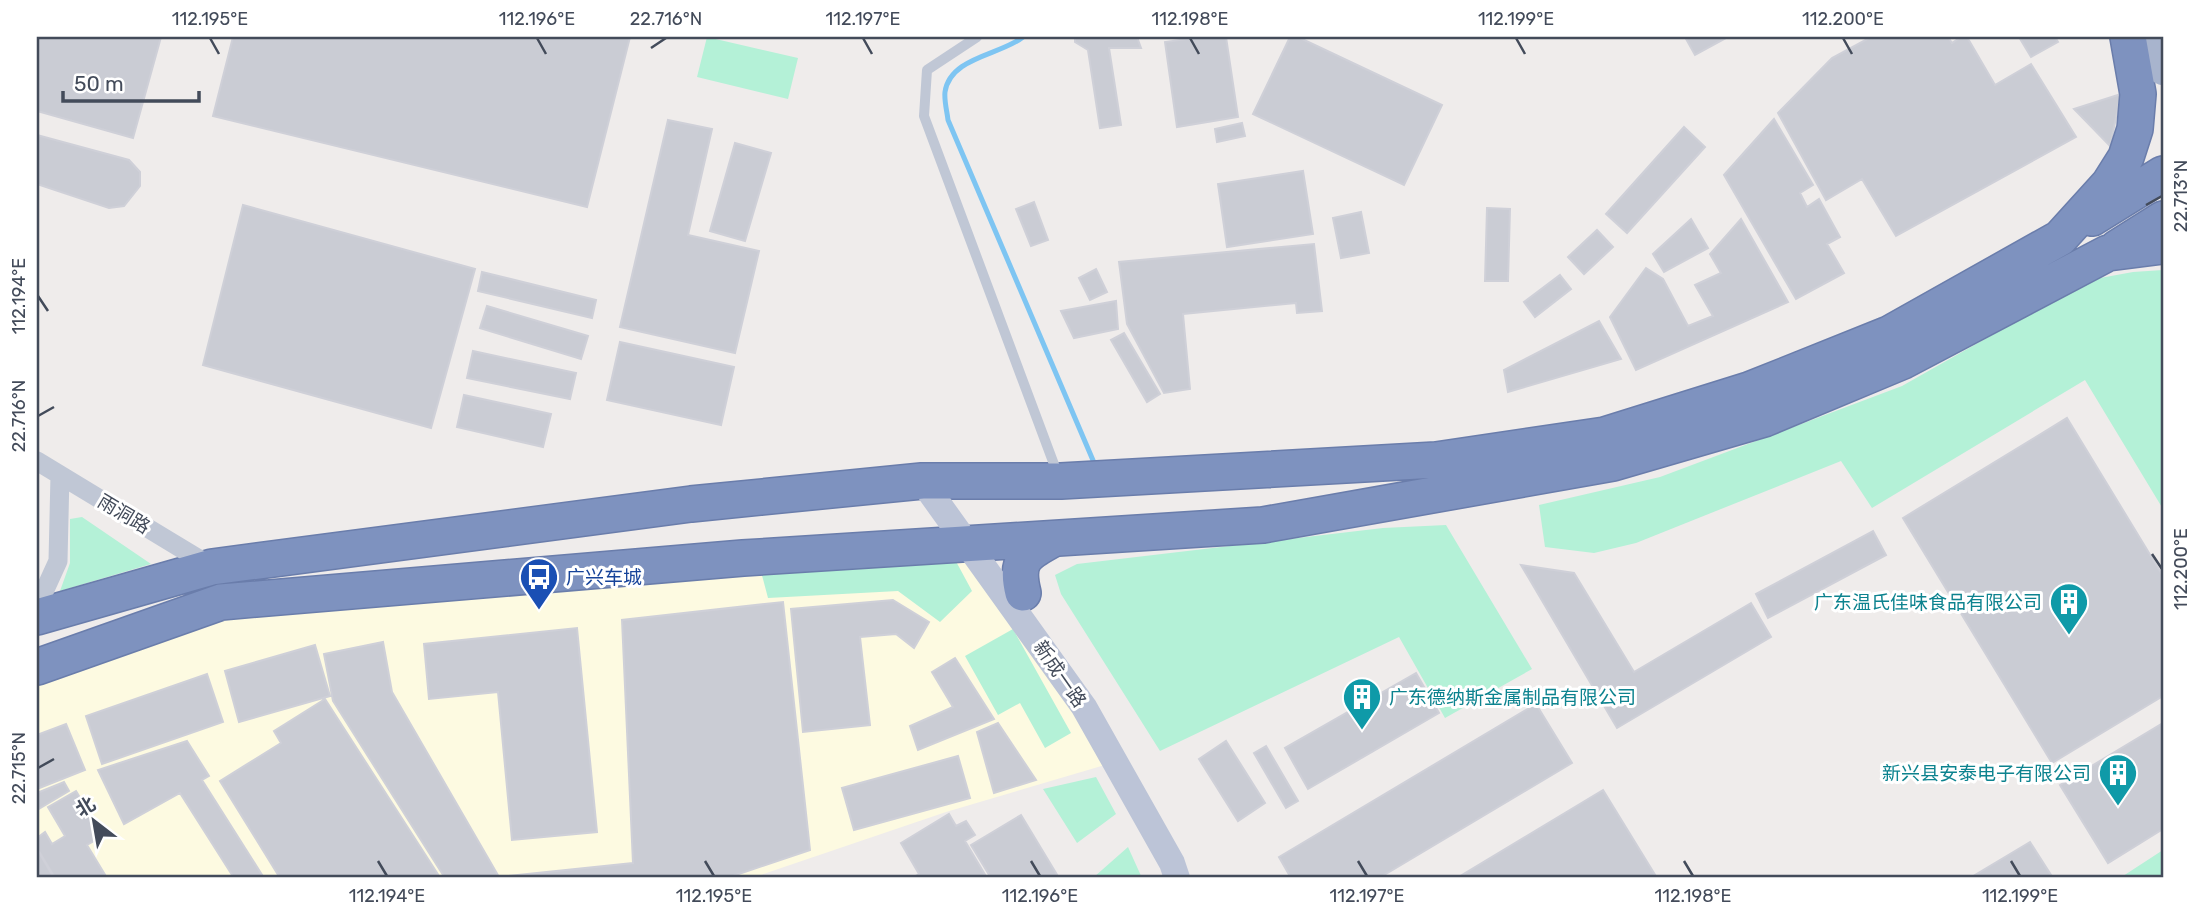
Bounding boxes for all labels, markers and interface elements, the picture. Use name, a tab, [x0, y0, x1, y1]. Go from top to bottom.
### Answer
text: 112.195°E	[172, 8, 248, 30]
text: 112.196°E	[499, 8, 575, 30]
text: 22.716°N	[630, 8, 702, 30]
text: 112.197°E	[826, 8, 900, 30]
text: 112.198°E	[1151, 8, 1229, 30]
text: 112.199°E	[1478, 8, 1554, 30]
text: 112.200°E	[1802, 8, 1884, 30]
scale bar	[63, 60, 200, 104]
text: 50 m	[74, 71, 124, 96]
text: 22.713°N	[2170, 160, 2192, 232]
text: 112.194°E	[8, 258, 30, 334]
text: 22.716°N	[8, 380, 30, 452]
street label: 雨洞路	[94, 489, 154, 539]
text: 112.200°E	[2170, 528, 2192, 610]
bus stop icon: 广兴车城	[518, 556, 560, 611]
place label: 广兴车城	[566, 566, 642, 589]
building icon: 广东温氏佳味食品有限公司	[2048, 581, 2090, 636]
place label: 广东温氏佳味食品有限公司	[1814, 591, 2042, 614]
street label: 新成一路	[1029, 636, 1091, 712]
building icon: 广东德纳斯金属制品有限公司	[1341, 676, 1383, 731]
place label: 广东德纳斯金属制品有限公司	[1389, 686, 1636, 709]
text: 22.715°N	[8, 732, 30, 804]
building icon: 新兴县安泰电子有限公司	[2097, 752, 2139, 807]
place label: 新兴县安泰电子有限公司	[1882, 762, 2091, 785]
north arrow	[60, 786, 130, 856]
text: 北	[71, 792, 100, 822]
text: 112.194°E	[349, 885, 425, 907]
text: 112.195°E	[676, 885, 752, 907]
text: 112.196°E	[1002, 885, 1078, 907]
text: 112.197°E	[1330, 885, 1404, 907]
text: 112.198°E	[1654, 885, 1732, 907]
text: 112.199°E	[1982, 885, 2058, 907]

